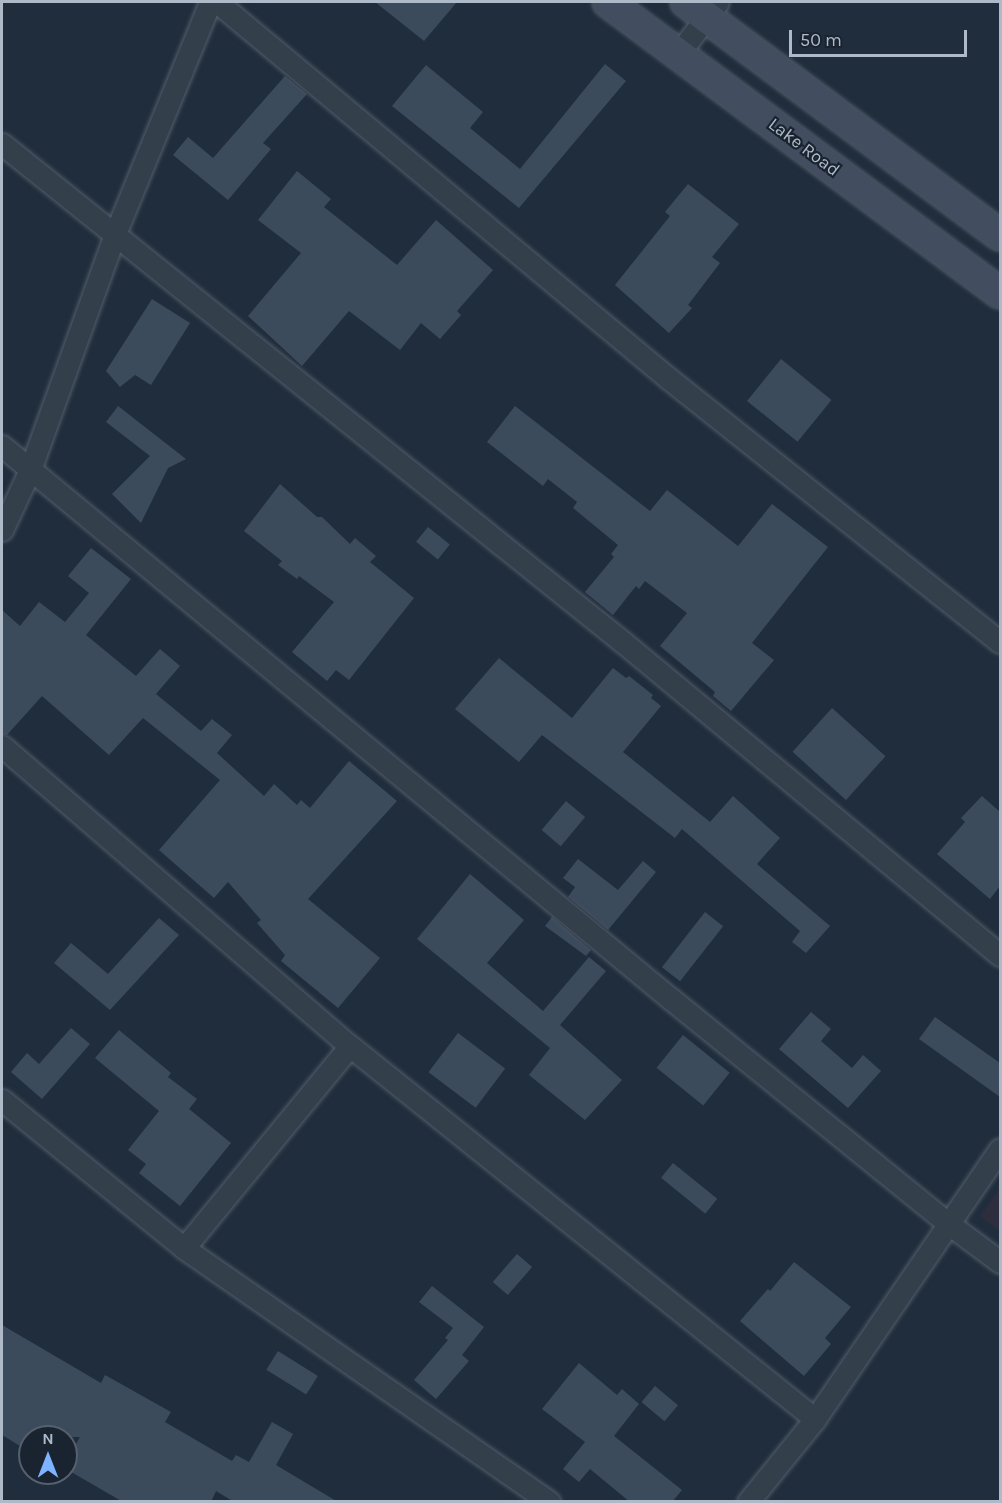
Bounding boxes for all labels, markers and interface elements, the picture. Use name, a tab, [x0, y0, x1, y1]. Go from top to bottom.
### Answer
scale bar	[792, 18, 970, 56]
text: 50 m	[800, 29, 842, 51]
street label: Lake Road	[764, 113, 844, 181]
north arrow	[18, 1425, 78, 1485]
text: N	[42, 1429, 54, 1448]

